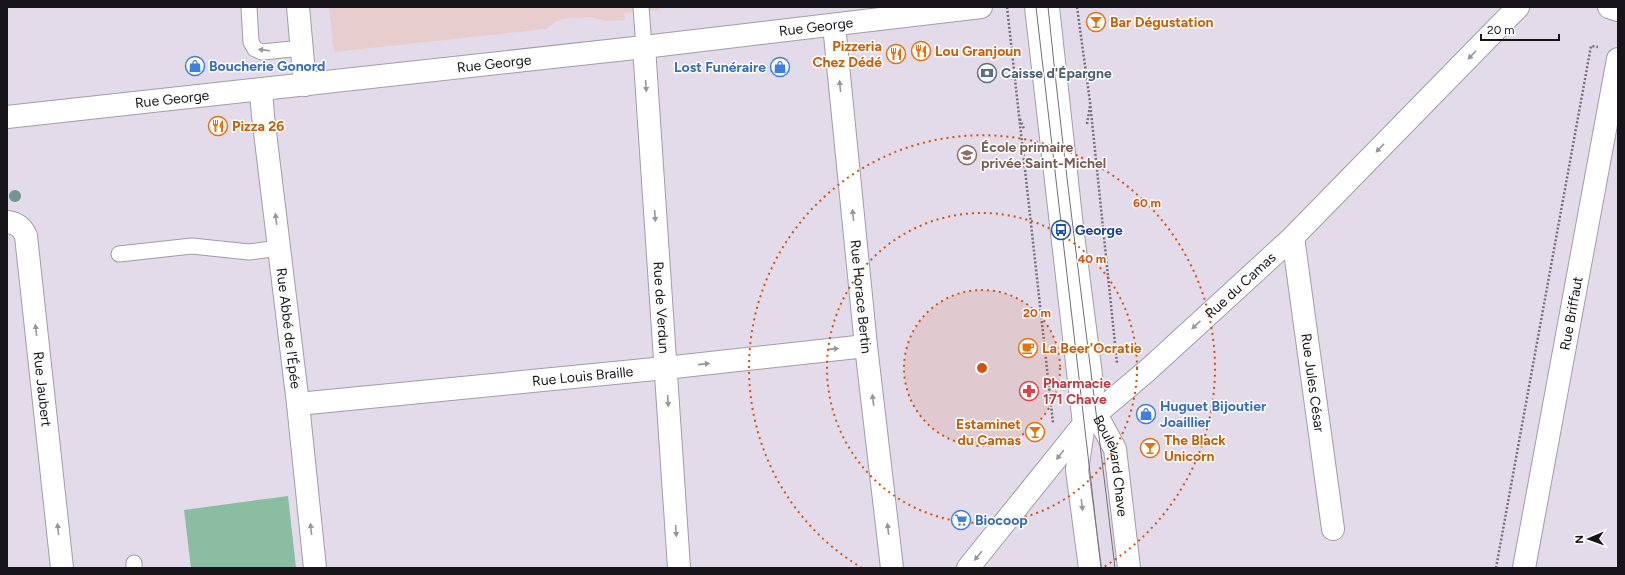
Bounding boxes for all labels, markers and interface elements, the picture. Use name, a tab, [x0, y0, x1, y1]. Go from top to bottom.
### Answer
bar icon: Bar Dégustation	[1085, 11, 1107, 33]
street label: Rue George	[778, 14, 854, 40]
place label: Bar Dégustation	[1110, 14, 1214, 31]
scale bar	[1481, 16, 1559, 42]
text: 20 m	[1487, 23, 1515, 37]
place label: Pizzeria Chez Dédé	[812, 38, 882, 71]
restaurant icon: Lou Granjoun	[910, 40, 932, 62]
restaurant icon: Pizzeria Chez Dédé	[885, 43, 907, 65]
place label: Lou Granjoun	[935, 43, 1021, 60]
one-way arrow	[257, 47, 270, 53]
one-way arrow	[1467, 50, 1476, 60]
street label: Rue George	[456, 51, 533, 77]
shop icon: Boucherie Gonord	[184, 55, 206, 77]
shop icon: Lost Funéraire	[769, 56, 791, 78]
place label: Boucherie Gonord	[209, 58, 325, 75]
place label: Lost Funéraire	[674, 59, 766, 76]
bank icon: Caisse d'Épargne	[976, 62, 998, 84]
place label: Caisse d'Épargne	[1001, 65, 1112, 82]
one-way arrow	[643, 80, 650, 92]
one-way arrow	[837, 80, 844, 92]
street label: Rue George	[134, 87, 210, 112]
restaurant icon: Pizza 26	[207, 115, 229, 137]
place label: Pizza 26	[232, 118, 285, 135]
place label: École primaire privée Saint-Michel	[981, 139, 1106, 172]
one-way arrow	[1376, 143, 1385, 153]
school or university icon: École primaire privée Saint-Michel	[956, 144, 978, 166]
text: 60 m	[1133, 196, 1161, 210]
one-way arrow	[850, 209, 856, 221]
one-way arrow	[652, 210, 659, 222]
one-way arrow	[273, 213, 279, 225]
bus stop icon: George	[1050, 219, 1072, 241]
place label: George	[1075, 222, 1123, 239]
street label: Rue Horace Bertin	[846, 239, 875, 355]
street label: Rue du Camas	[1202, 249, 1280, 322]
text: 40 m	[1078, 252, 1106, 266]
street label: Rue de Verdun	[649, 261, 673, 354]
street label: Rue Abbé de l'Épée	[273, 267, 304, 390]
street label: Rue Briffaut	[1556, 275, 1587, 352]
text: 20 m	[1023, 306, 1051, 320]
one-way arrow	[1191, 321, 1202, 330]
one-way arrow	[33, 324, 40, 336]
street label: Rue Jules César	[1297, 332, 1328, 433]
cafe icon: La Beer'Ocratie	[1017, 337, 1039, 359]
place label: La Beer'Ocratie	[1042, 340, 1142, 357]
one-way arrow	[827, 346, 839, 352]
street label: Rue Jaubert	[30, 351, 55, 428]
one-way arrow	[698, 361, 710, 367]
centre of rings	[975, 361, 989, 375]
street label: Rue Louis Braille	[531, 363, 634, 390]
place label: Pharmacie 171 Chave	[1043, 375, 1111, 408]
pharmacy icon: Pharmacie 171 Chave	[1018, 380, 1040, 402]
one-way arrow	[869, 394, 876, 406]
one-way arrow	[664, 395, 671, 407]
place label: Huguet Bijoutier Joaillier	[1160, 398, 1267, 431]
shop icon: Huguet Bijoutier Joaillier	[1135, 403, 1157, 425]
street label: Boulevard Chave	[1089, 412, 1131, 518]
place label: Estaminet du Camas	[956, 416, 1021, 449]
bar icon: Estaminet du Camas	[1024, 421, 1046, 443]
place label: The Black Unicorn	[1164, 432, 1226, 465]
bar icon: The Black Unicorn	[1139, 437, 1161, 459]
one-way arrow	[1056, 450, 1065, 461]
one-way arrow	[1078, 499, 1085, 511]
supermarket icon: Biocoop	[950, 509, 972, 531]
place label: Biocoop	[975, 512, 1028, 529]
north arrow	[1569, 519, 1609, 559]
one-way arrow	[54, 523, 61, 535]
one-way arrow	[308, 523, 314, 535]
one-way arrow	[884, 523, 891, 535]
one-way arrow	[673, 525, 680, 537]
text: N	[1573, 535, 1586, 544]
one-way arrow	[974, 551, 982, 561]

